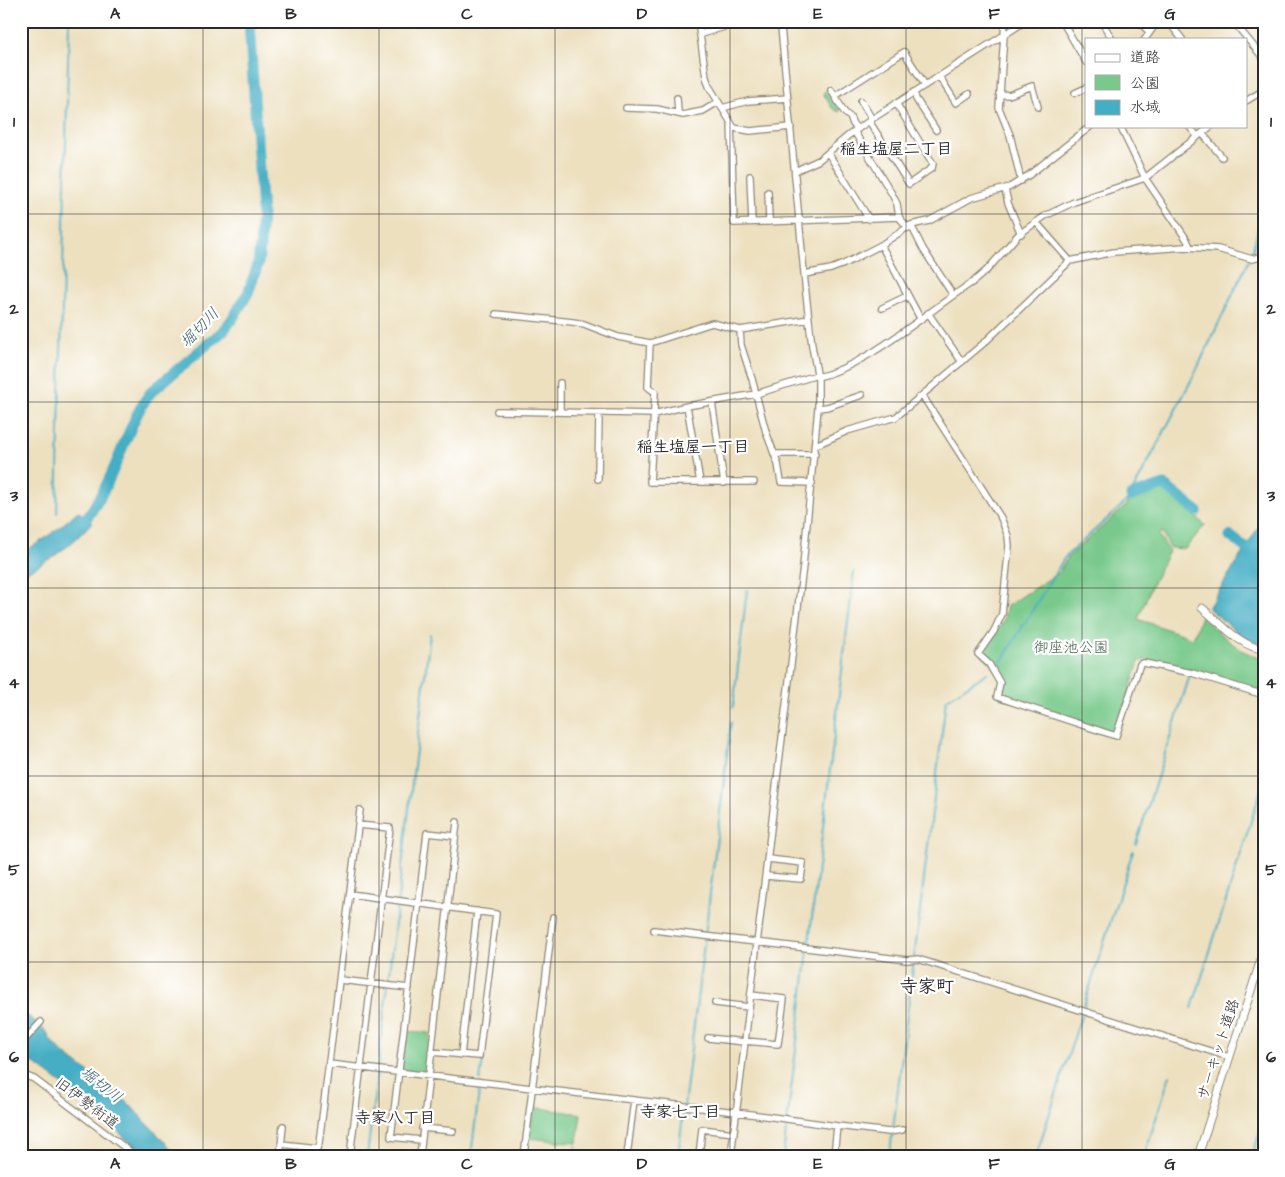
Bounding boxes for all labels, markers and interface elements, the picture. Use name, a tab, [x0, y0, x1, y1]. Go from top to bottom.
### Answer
text: A	[110, 3, 121, 25]
text: B	[285, 3, 297, 25]
text: C	[461, 3, 473, 25]
text: D	[637, 3, 648, 25]
text: E	[813, 3, 823, 25]
text: F	[988, 3, 1000, 25]
text: G	[1164, 3, 1176, 25]
legend	[1085, 38, 1248, 128]
text: 道路	[1130, 47, 1160, 68]
text: 公園	[1130, 73, 1160, 94]
text: 水域	[1130, 97, 1160, 118]
text: 1	[13, 111, 16, 133]
text: 1	[1270, 111, 1273, 133]
district label: 稲生塩屋二丁目	[840, 138, 952, 160]
text: 2	[8, 298, 19, 320]
text: 2	[1265, 298, 1276, 320]
water label: 堀切川	[175, 303, 224, 353]
district label: 稲生塩屋一丁目	[637, 436, 749, 458]
text: 3	[9, 485, 19, 507]
text: 3	[1266, 485, 1276, 507]
park label: 御座池公園	[1033, 637, 1109, 658]
text: 4	[9, 672, 20, 694]
text: 4	[1266, 672, 1277, 694]
text: 5	[8, 859, 20, 881]
text: 5	[1265, 859, 1277, 881]
district label: 寺家町	[900, 974, 954, 999]
street label: サーキット道路	[1192, 996, 1245, 1102]
text: 6	[9, 1046, 19, 1068]
text: 6	[1266, 1046, 1276, 1068]
water label: 堀切川	[76, 1061, 127, 1108]
street label: 旧伊勢街道	[50, 1072, 123, 1134]
district label: 寺家七丁目	[640, 1101, 720, 1123]
district label: 寺家八丁目	[355, 1107, 435, 1129]
text: A	[110, 1153, 121, 1175]
text: B	[285, 1153, 297, 1175]
text: C	[461, 1153, 473, 1175]
text: D	[637, 1153, 648, 1175]
text: E	[813, 1153, 823, 1175]
text: F	[988, 1153, 1000, 1175]
text: G	[1164, 1153, 1176, 1175]

